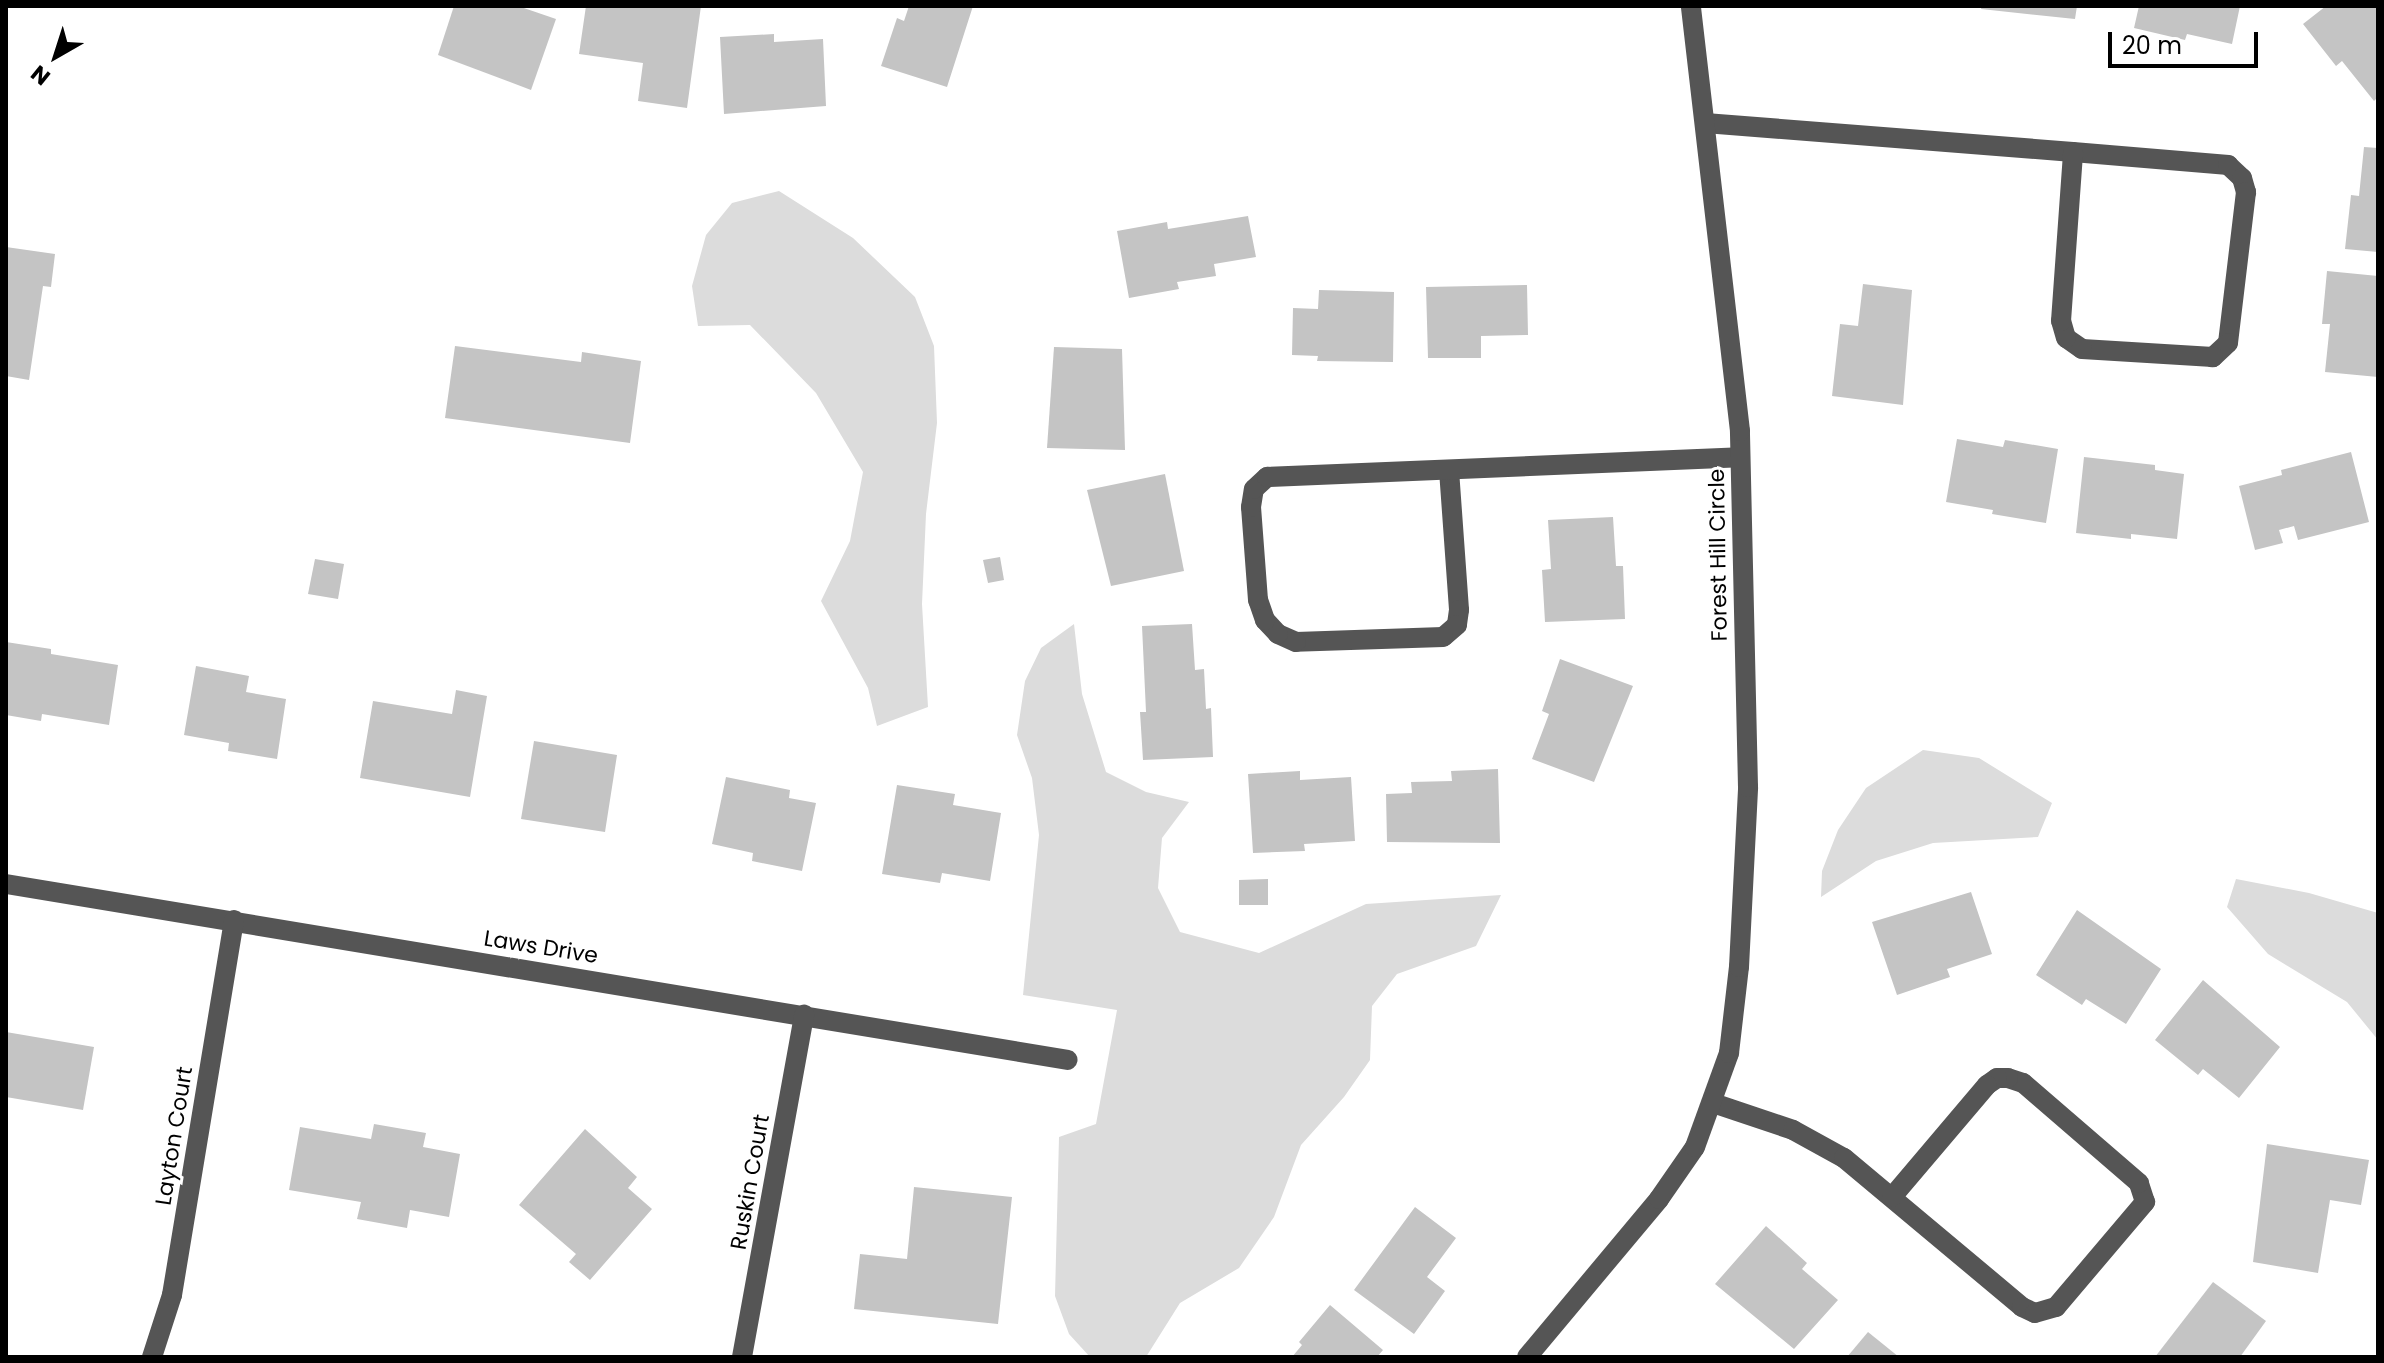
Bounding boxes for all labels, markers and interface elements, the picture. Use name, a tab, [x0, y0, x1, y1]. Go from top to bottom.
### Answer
north arrow	[16, 16, 96, 96]
scale bar	[2112, 16, 2262, 66]
text: 20 m	[2122, 29, 2182, 62]
text: N	[24, 58, 57, 92]
street label: Forest Hill Circle	[1703, 468, 1733, 642]
street label: Laws Drive	[482, 925, 600, 969]
street label: Layton Court	[150, 1065, 198, 1207]
street label: Ruskin Court	[725, 1112, 775, 1252]

